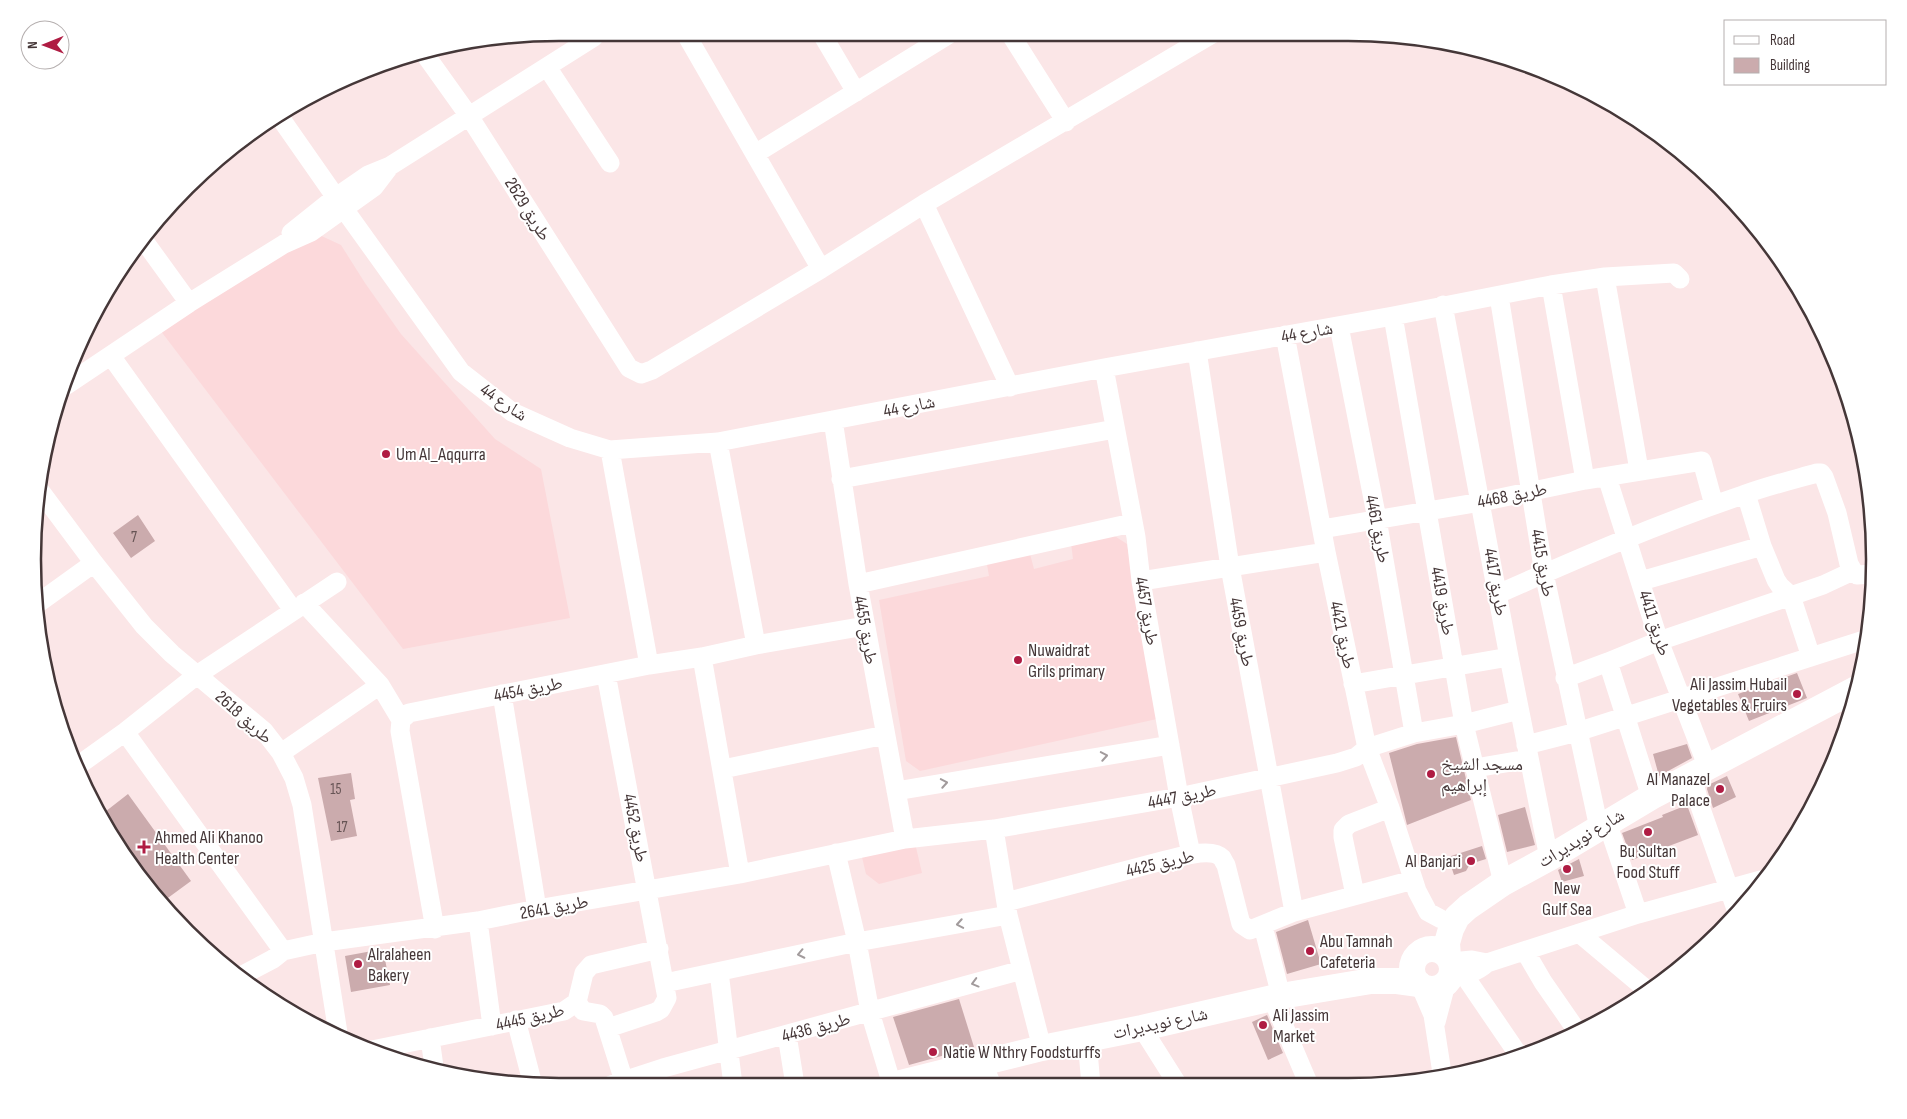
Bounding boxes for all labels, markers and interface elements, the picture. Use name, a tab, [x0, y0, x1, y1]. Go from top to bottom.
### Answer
north arrow	[20, 20, 70, 70]
legend	[1724, 20, 1887, 85]
text: Road	[1770, 31, 1795, 50]
text: N	[24, 41, 41, 49]
text: Building	[1770, 56, 1810, 75]
street label: طريق 2629	[500, 174, 555, 245]
street label: شارع 44	[1280, 318, 1335, 347]
street label: شارع 44	[476, 379, 531, 426]
street label: شارع 44	[881, 391, 937, 422]
place label: Um Al_Aqqurra	[396, 444, 486, 465]
marker: Um Al_Aqqurra	[380, 448, 392, 460]
street label: طريق 4468	[1475, 478, 1549, 513]
street label: طريق 4461	[1361, 493, 1394, 565]
house number: 7	[131, 528, 137, 547]
street label: طريق 4415	[1526, 528, 1559, 599]
street label: طريق 4417	[1479, 547, 1512, 618]
street label: طريق 4419	[1426, 565, 1459, 637]
street label: طريق 4457	[1130, 575, 1163, 647]
street label: طريق 4411	[1634, 588, 1675, 659]
street label: طريق 4455	[849, 594, 882, 666]
street label: طريق 4459	[1225, 596, 1259, 669]
street label: طريق 4421	[1325, 599, 1360, 671]
place label: Nuwaidrat Grils primary	[1028, 640, 1105, 682]
marker: Nuwaidrat Grils primary	[1012, 654, 1024, 666]
street label: طريق 4454	[492, 673, 564, 706]
place label: Ali Jassim Hubail Vegetables & Fruirs	[1672, 674, 1787, 716]
street label: طريق 2618	[211, 686, 276, 748]
marker: Ali Jassim Hubail Vegetables & Fruirs	[1791, 688, 1803, 700]
one-way arrow	[1101, 751, 1109, 762]
place label: مسجد الشيخ إبراهيم	[1441, 754, 1523, 797]
marker: مسجد الشيخ إبراهيم	[1425, 768, 1437, 780]
place label: Al Manazel Palace	[1646, 769, 1710, 811]
one-way arrow	[940, 778, 948, 788]
house number: 15	[330, 780, 342, 799]
street label: طريق 4447	[1146, 780, 1218, 813]
marker: Al Manazel Palace	[1714, 783, 1726, 795]
street label: طريق 4452	[619, 792, 652, 864]
street label: شارع نويديرات	[1534, 805, 1628, 872]
house number: 17	[336, 818, 348, 837]
marker: Bu Sultan Food Stuff	[1642, 826, 1654, 838]
place label: Ahmed Ali Khanoo Health Center	[154, 827, 263, 869]
marker: Ahmed Ali Khanoo Health Center	[137, 840, 151, 854]
place label: Bu Sultan Food Stuff	[1617, 841, 1680, 883]
street label: طريق 4425	[1124, 845, 1196, 882]
place label: Al Banjari	[1404, 851, 1461, 872]
marker: Al Banjari	[1465, 855, 1477, 867]
marker: New Gulf Sea	[1561, 863, 1573, 875]
place label: New Gulf Sea	[1542, 878, 1592, 920]
street label: طريق 2641	[518, 891, 590, 924]
one-way arrow	[956, 918, 964, 928]
place label: Abu Tamnah Cafeteria	[1319, 931, 1393, 973]
place label: Alralaheen Bakery	[367, 944, 431, 986]
marker: Abu Tamnah Cafeteria	[1304, 945, 1316, 957]
one-way arrow	[796, 949, 805, 959]
marker: Alralaheen Bakery	[352, 958, 364, 970]
one-way arrow	[971, 978, 979, 988]
street label: طريق 4445	[494, 999, 566, 1036]
street label: شارع نويديرات	[1111, 1003, 1210, 1044]
place label: Ali Jassim Market	[1272, 1005, 1329, 1047]
street label: طريق 4436	[779, 1008, 853, 1047]
marker: Ali Jassim Market	[1257, 1019, 1269, 1031]
place label: Natie W Nthry Foodsturffs	[943, 1042, 1101, 1063]
marker: Natie W Nthry Foodsturffs	[927, 1046, 939, 1058]

